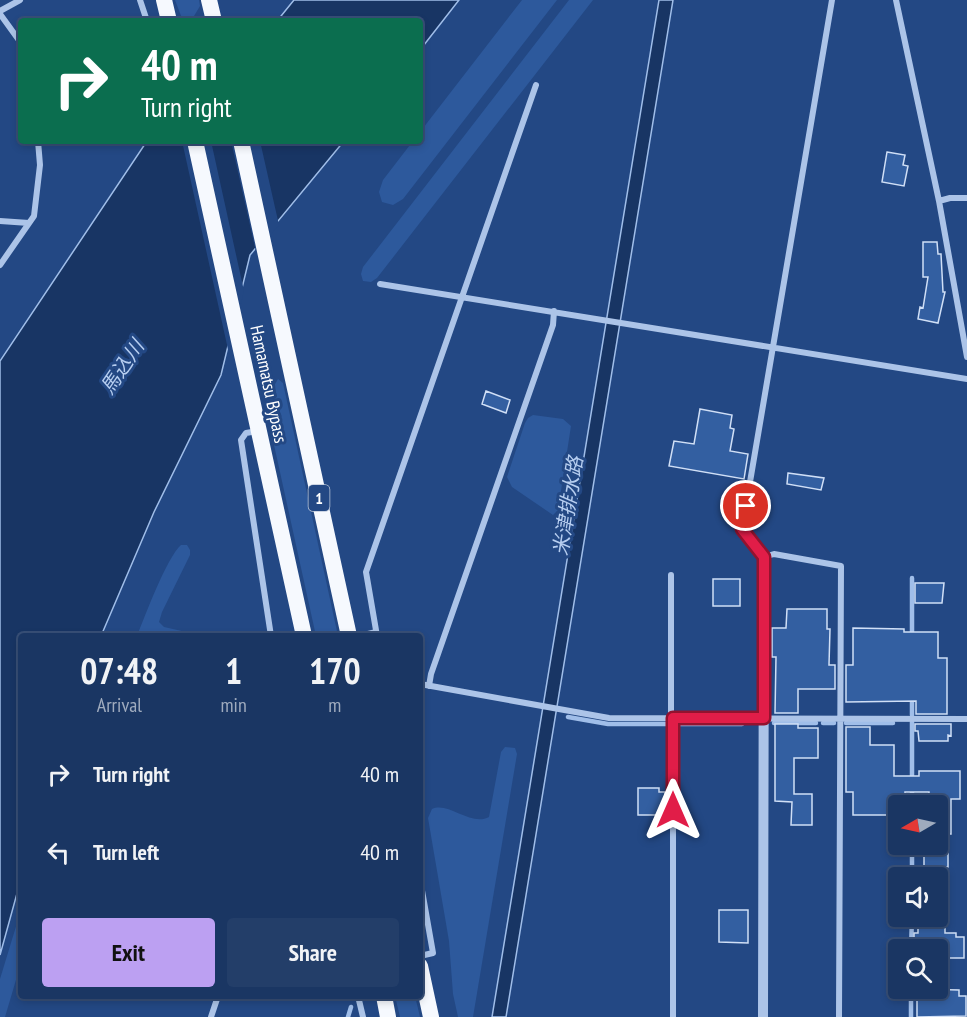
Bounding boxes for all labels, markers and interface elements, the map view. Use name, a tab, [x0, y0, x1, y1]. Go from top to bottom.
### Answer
text: 40 m	[141, 37, 218, 92]
icon: right	[42, 42, 120, 120]
text: Turn right	[141, 90, 232, 124]
street label: Hamamatsu Bypass	[245, 323, 293, 445]
water label: 馬込川	[94, 333, 151, 399]
water label: 米津排水路	[547, 453, 589, 557]
pin	[720, 480, 771, 531]
road number: 1	[308, 485, 330, 511]
icon: arrive	[729, 489, 762, 522]
text: 07:48	[80, 647, 158, 694]
text: 1	[225, 647, 242, 694]
text: 170	[309, 647, 361, 694]
text: Arrival	[97, 692, 142, 718]
text: min	[221, 692, 247, 718]
text: m	[328, 692, 341, 718]
icon: right	[42, 758, 75, 791]
text: Turn right	[93, 760, 170, 788]
text: 40 m	[360, 760, 399, 788]
position arrow	[641, 778, 705, 842]
north arrow	[888, 795, 948, 855]
map controls	[888, 795, 948, 999]
icon: left	[42, 836, 75, 869]
text: Turn left	[93, 838, 159, 866]
text: 40 m	[360, 838, 399, 866]
button: sound	[888, 867, 948, 927]
button: Exit	[42, 918, 215, 987]
button: Share	[227, 918, 399, 987]
button: search	[888, 939, 948, 999]

